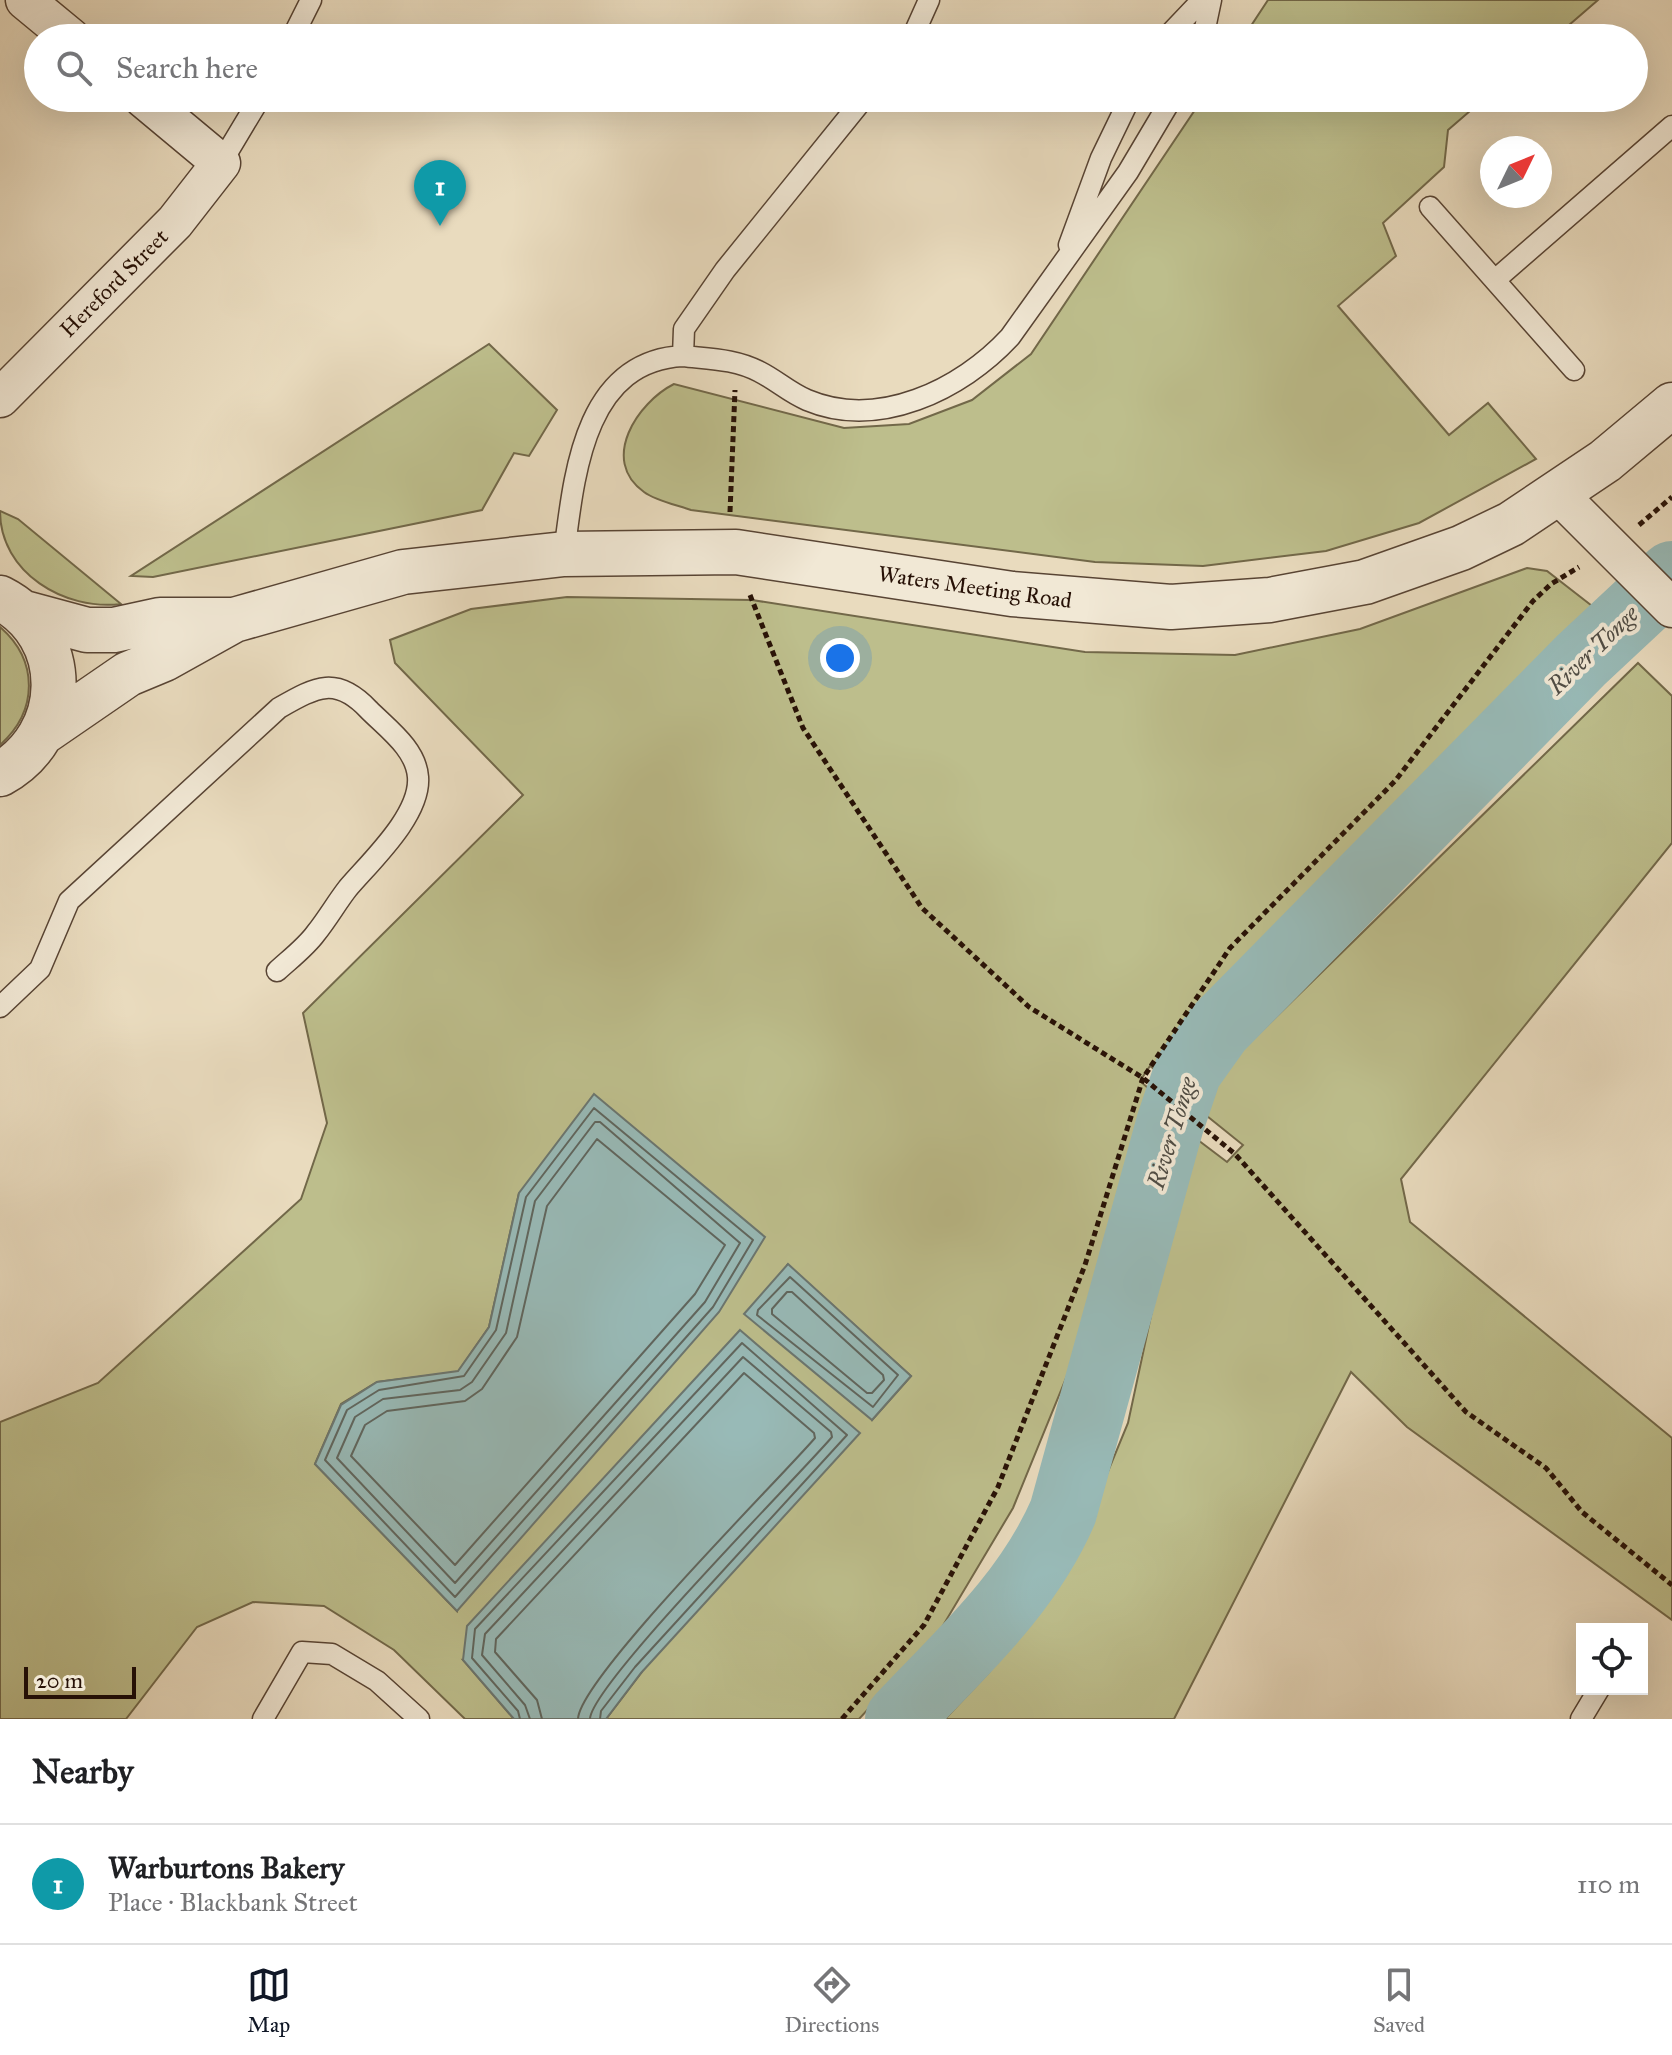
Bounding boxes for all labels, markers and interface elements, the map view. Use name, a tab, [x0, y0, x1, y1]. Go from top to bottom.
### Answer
search box	[24, 24, 1648, 112]
icon: search	[52, 46, 96, 90]
text: Search here	[116, 50, 258, 86]
north arrow	[1480, 136, 1552, 208]
pin: 1	[414, 160, 466, 226]
street label: Hereford Street	[54, 223, 174, 343]
street label: Waters Meeting Road	[876, 560, 1074, 614]
water label: River Tonge	[1540, 598, 1646, 701]
your location	[820, 638, 860, 678]
water label: River Tonge	[1141, 1073, 1203, 1193]
map controls	[1576, 1623, 1648, 1695]
button: locate	[1576, 1623, 1648, 1695]
scale bar	[24, 1663, 136, 1699]
text: 20 m	[36, 1667, 83, 1694]
text: Nearby	[32, 1751, 134, 1792]
text: Warburtons Bakery	[108, 1850, 344, 1886]
text: 1	[53, 1868, 63, 1900]
text: 110 m	[1577, 1868, 1640, 1900]
text: Place · Blackbank Street	[108, 1886, 358, 1918]
tab: Map	[247, 1963, 291, 2038]
tab: Directions	[784, 1963, 879, 2038]
tab: Saved	[1373, 1963, 1425, 2038]

